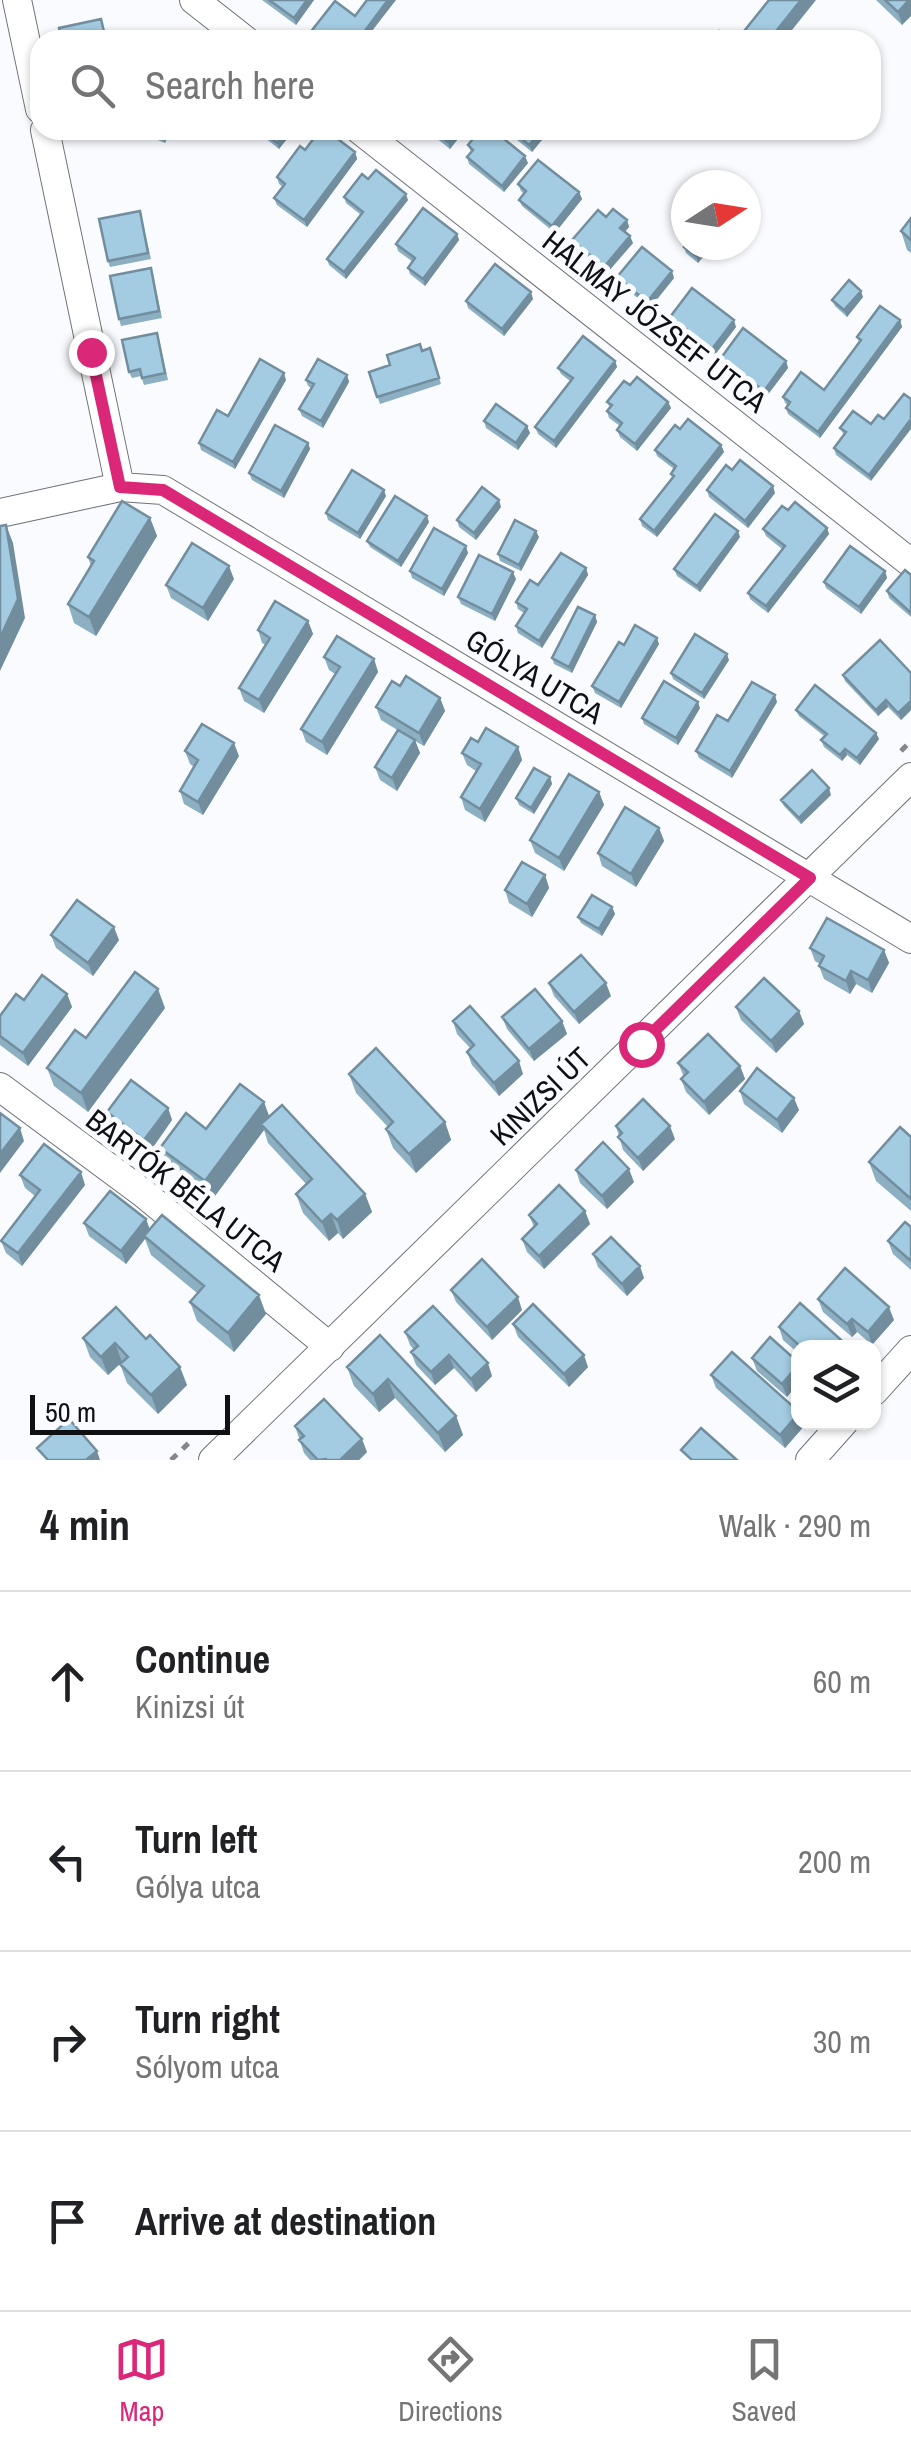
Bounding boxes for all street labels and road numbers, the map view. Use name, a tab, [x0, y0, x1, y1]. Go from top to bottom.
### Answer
street label: HALMAY JÓZSEF UTCA	[535, 221, 776, 421]
street label: GÓLYA UTCA	[459, 619, 612, 733]
street label: KINIZSI ÚT	[481, 1038, 599, 1154]
street label: BARTÓK BÉLA UTCA	[78, 1100, 294, 1281]

